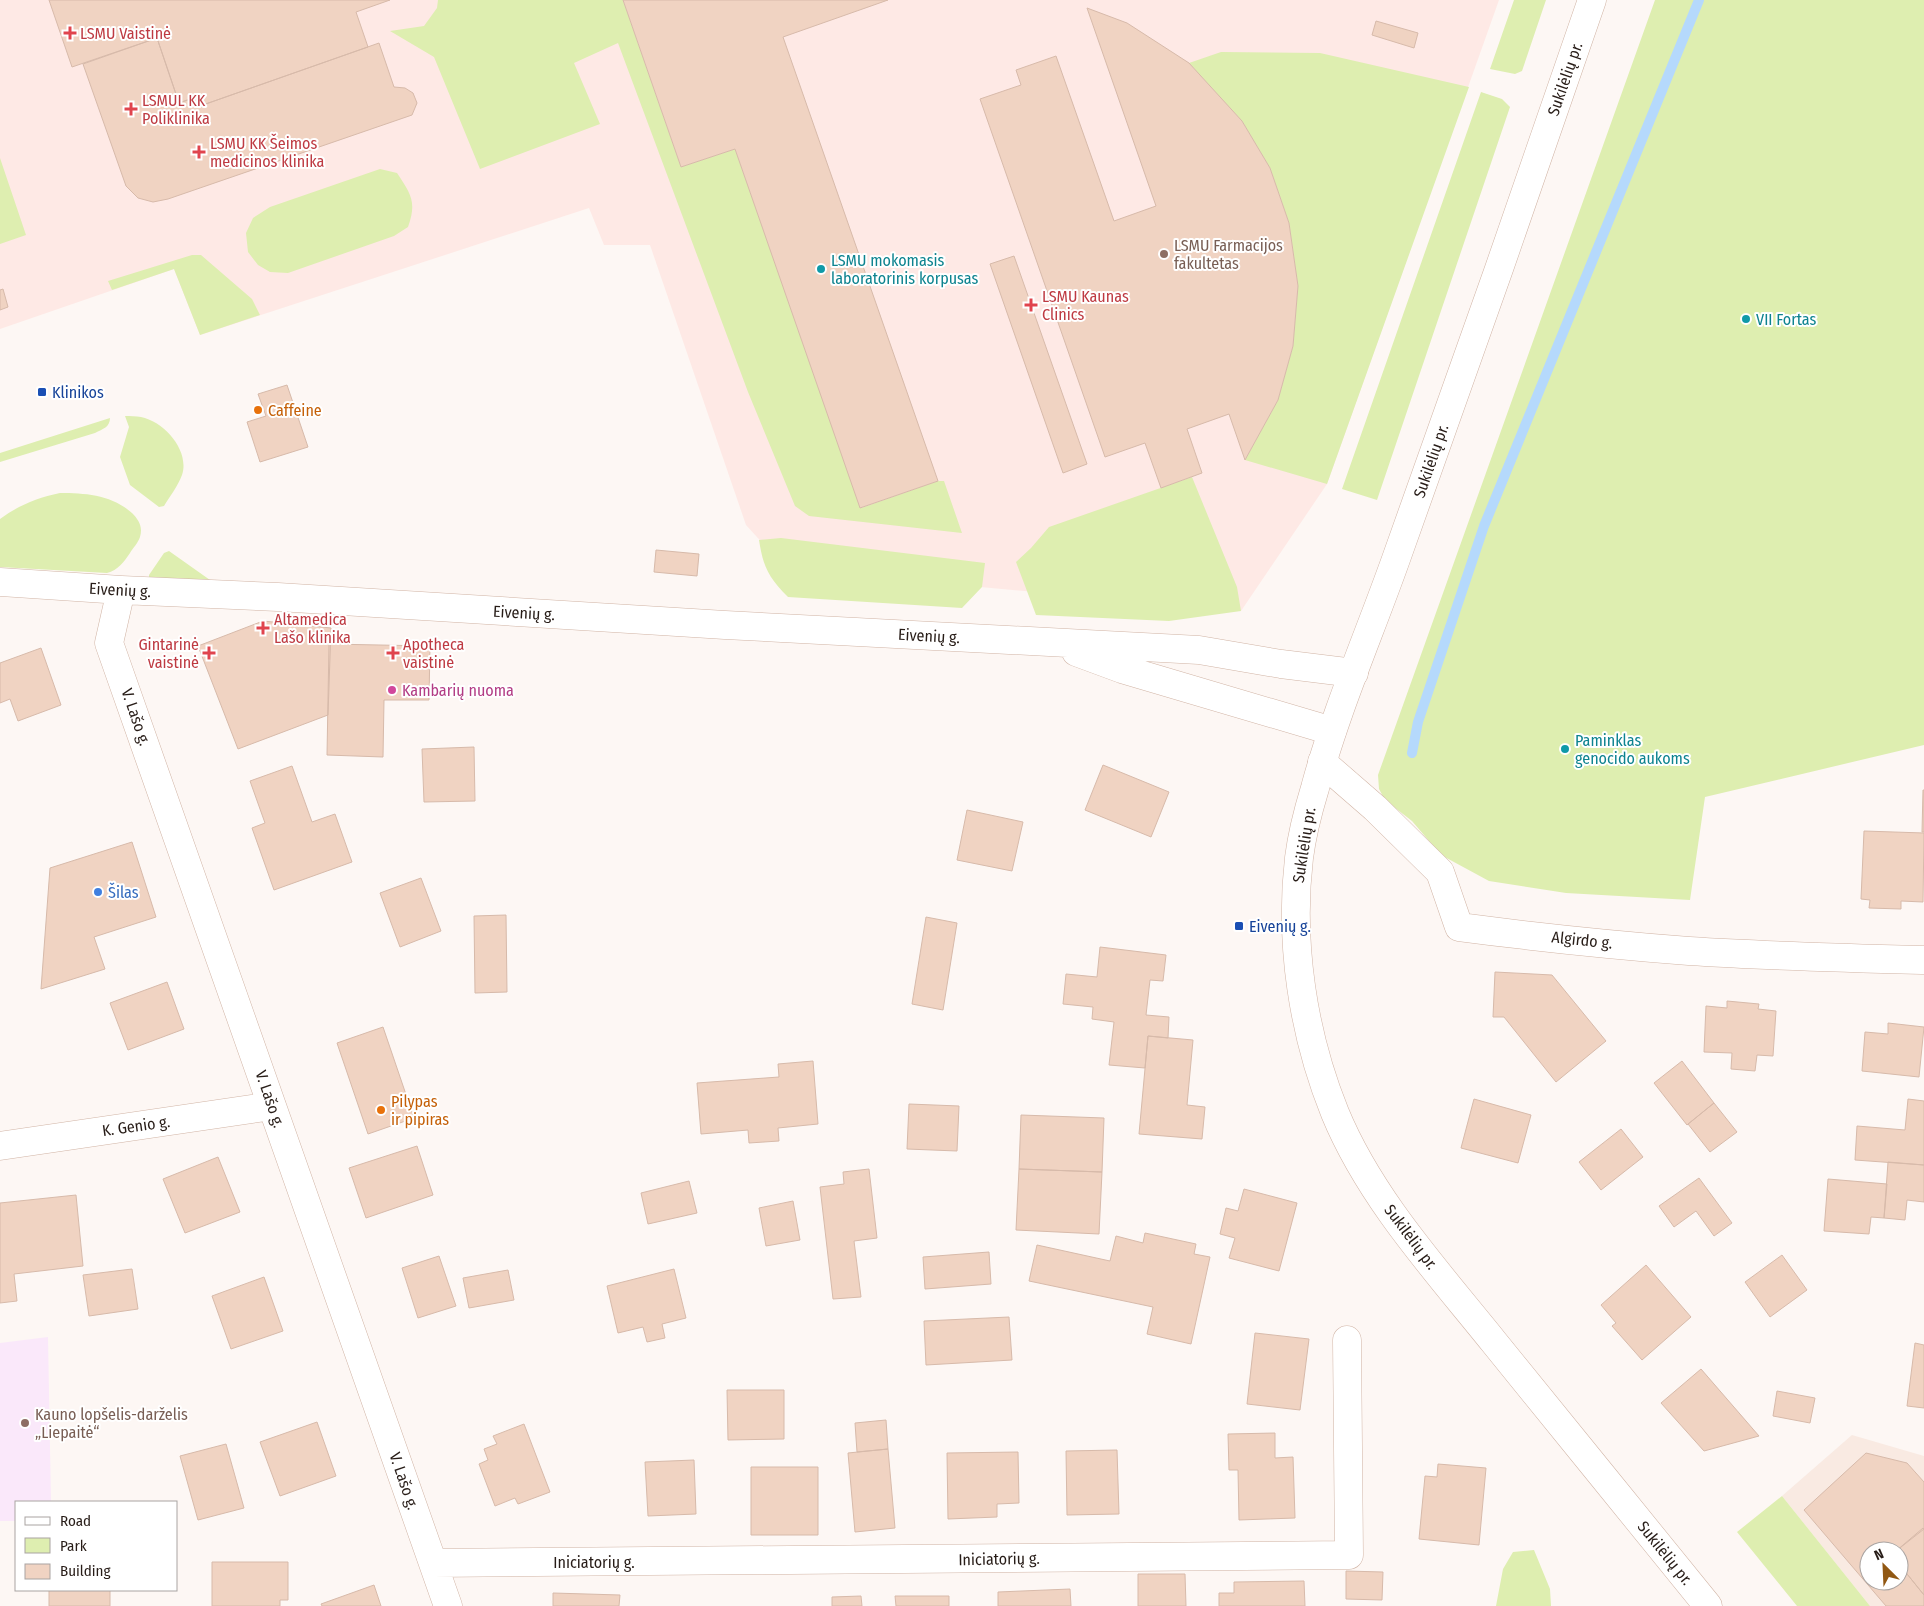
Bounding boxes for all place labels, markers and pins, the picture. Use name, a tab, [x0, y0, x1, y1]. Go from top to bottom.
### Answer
place label: LSMU Vaistinė	[80, 24, 171, 43]
marker: LSMU Vaistinė	[64, 27, 76, 39]
place label: LSMUL KK Poliklinika	[142, 91, 210, 128]
marker: LSMUL KK Poliklinika	[124, 102, 138, 116]
place label: LSMU KK Šeimos medicinos klinika	[210, 133, 325, 171]
marker: LSMU KK Šeimos medicinos klinika	[192, 145, 206, 159]
place label: LSMU Farmacijos fakultetas	[1174, 236, 1283, 273]
marker: LSMU Farmacijos fakultetas	[1158, 248, 1170, 260]
place label: LSMU mokomasis laboratorinis korpusas	[831, 251, 979, 288]
marker: LSMU mokomasis laboratorinis korpusas	[815, 263, 827, 275]
place label: LSMU Kaunas Clinics	[1042, 287, 1129, 324]
marker: LSMU Kaunas Clinics	[1024, 298, 1038, 312]
place label: VII Fortas	[1756, 310, 1817, 329]
marker: VII Fortas	[1740, 313, 1752, 325]
place label: Klinikos	[52, 383, 104, 402]
marker: Klinikos	[36, 386, 48, 398]
place label: Caffeine	[268, 401, 322, 420]
marker: Caffeine	[252, 404, 264, 416]
place label: Altamedica Lašo klinika	[274, 610, 351, 647]
marker: Altamedica Lašo klinika	[256, 621, 270, 635]
place label: Gintarinė vaistinė	[138, 635, 199, 672]
place label: Apotheca vaistinė	[403, 635, 465, 672]
marker: Gintarinė vaistinė	[203, 647, 215, 659]
marker: Apotheca vaistinė	[387, 647, 399, 659]
place label: Kambarių nuoma	[402, 681, 514, 700]
marker: Kambarių nuoma	[386, 684, 398, 696]
place label: Paminklas genocido aukoms	[1575, 731, 1690, 768]
marker: Paminklas genocido aukoms	[1559, 743, 1571, 755]
place label: Šilas	[108, 882, 139, 902]
marker: Šilas	[92, 886, 104, 898]
place label: Eivenių g.	[1249, 917, 1311, 936]
marker: Eivenių g.	[1233, 920, 1245, 932]
place label: Pilypas ir pipiras	[391, 1092, 449, 1129]
marker: Pilypas ir pipiras	[375, 1104, 387, 1116]
place label: Kauno lopšelis-darželis „Liepaitė“	[35, 1405, 188, 1442]
marker: Kauno lopšelis-darželis „Liepaitė“	[19, 1417, 31, 1429]

